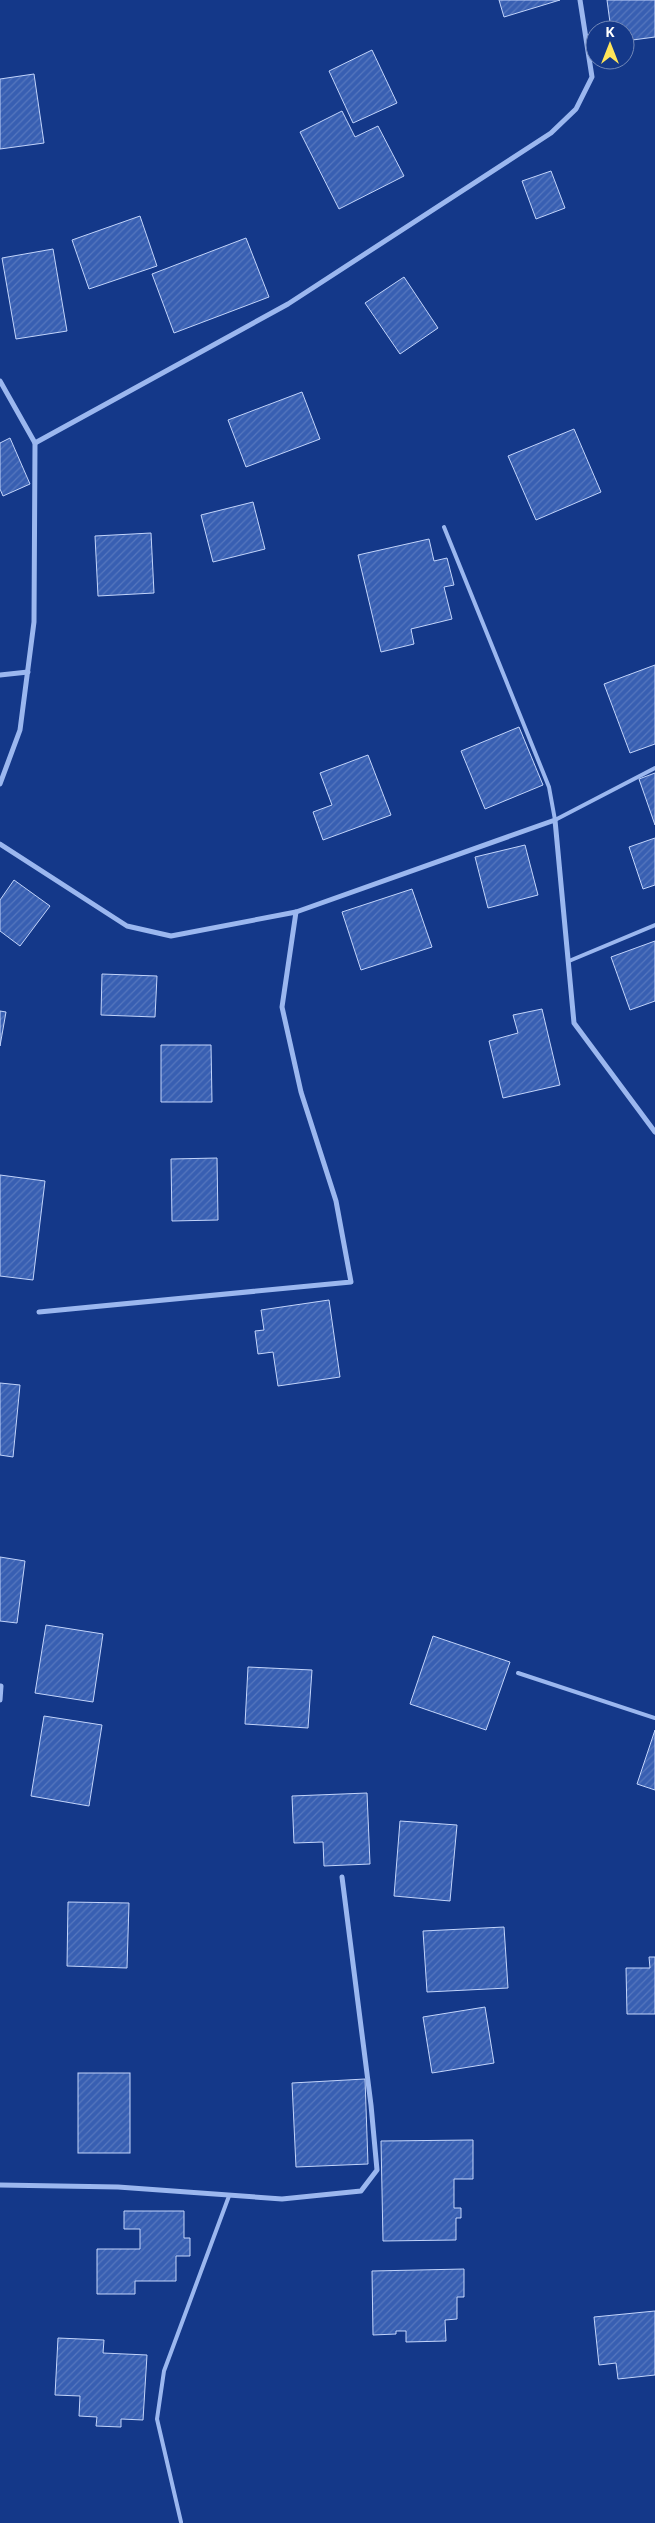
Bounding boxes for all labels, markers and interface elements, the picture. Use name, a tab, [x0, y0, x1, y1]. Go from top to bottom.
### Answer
north arrow	[585, 20, 635, 70]
text: K	[605, 22, 615, 41]

